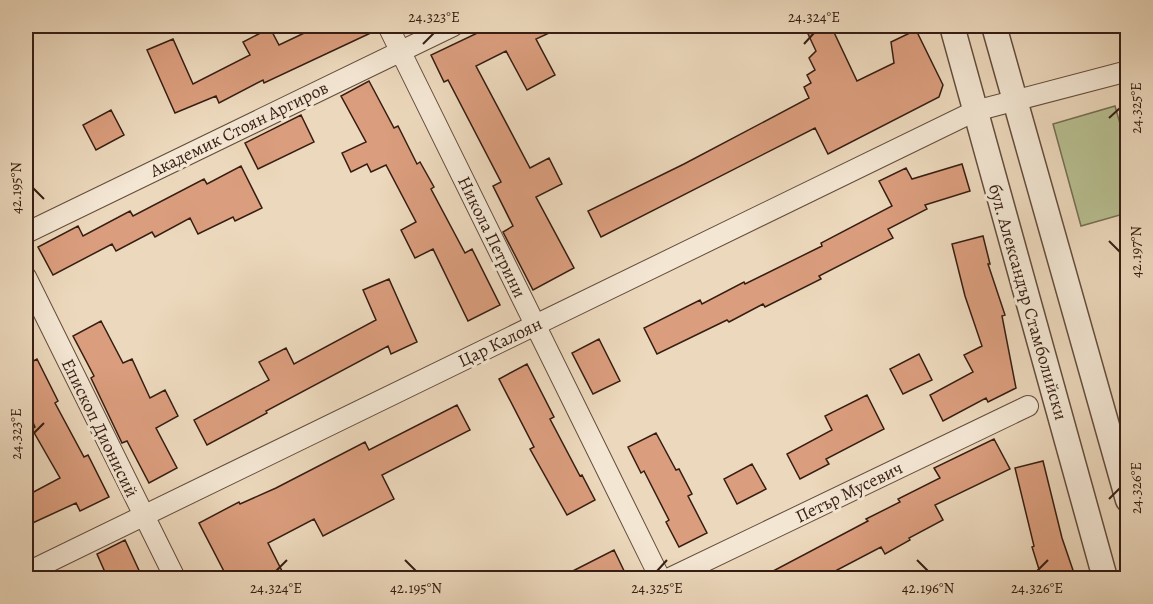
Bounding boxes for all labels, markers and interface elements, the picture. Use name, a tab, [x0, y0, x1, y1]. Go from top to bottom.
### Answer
text: 24.323°E	[408, 7, 460, 27]
text: 24.324°E	[788, 7, 840, 27]
street label: Академик Стоян Аргиров	[145, 75, 332, 183]
text: 24.325°E	[1126, 82, 1146, 134]
text: 42.195°N	[6, 162, 26, 214]
street label: Никола Петрини	[452, 172, 532, 302]
street label: бул. Александър Стамболийски	[983, 181, 1073, 423]
text: 42.197°N	[1126, 226, 1146, 278]
street label: Цар Калоян	[454, 311, 546, 373]
street label: Епископ Дионисий	[56, 355, 144, 501]
text: 24.323°E	[6, 408, 26, 460]
street label: Петър Мусевич	[791, 456, 907, 528]
text: 24.326°E	[1126, 462, 1146, 514]
text: 24.324°E	[250, 578, 302, 598]
text: 42.195°N	[390, 578, 442, 598]
text: 24.325°E	[631, 578, 683, 598]
text: 42.196°N	[902, 578, 955, 598]
text: 24.326°E	[1011, 578, 1063, 598]

